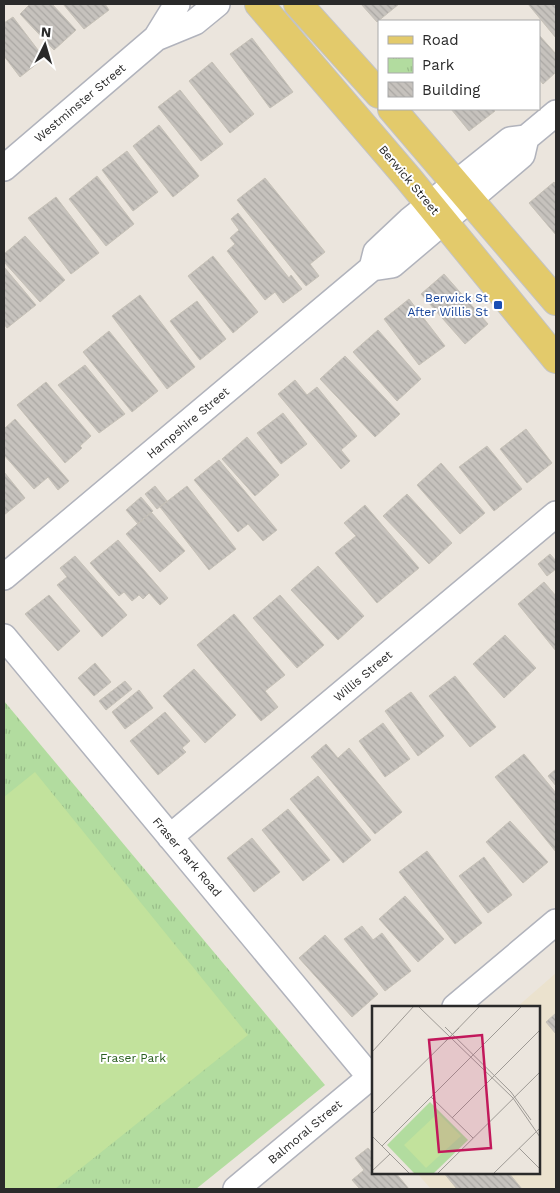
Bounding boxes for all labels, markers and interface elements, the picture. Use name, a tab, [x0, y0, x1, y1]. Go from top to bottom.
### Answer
north arrow	[20, 20, 70, 70]
legend	[378, 20, 540, 110]
text: N	[40, 24, 52, 40]
text: Road	[422, 31, 459, 49]
text: Park	[422, 56, 455, 74]
street label: Westminster Street	[32, 61, 128, 145]
text: Building	[422, 81, 480, 99]
street label: Berwick Street	[376, 142, 442, 218]
place label: Berwick St After Willis St	[407, 291, 488, 319]
marker: Berwick St After Willis St	[492, 299, 504, 311]
street label: Hampshire Street	[144, 384, 232, 462]
street label: Willis Street	[331, 648, 395, 704]
street label: Fraser Park Road	[150, 814, 224, 900]
inset map	[372, 1006, 540, 1173]
park label: Fraser Park	[100, 1051, 166, 1065]
street label: Balmoral Street	[265, 1097, 345, 1167]

